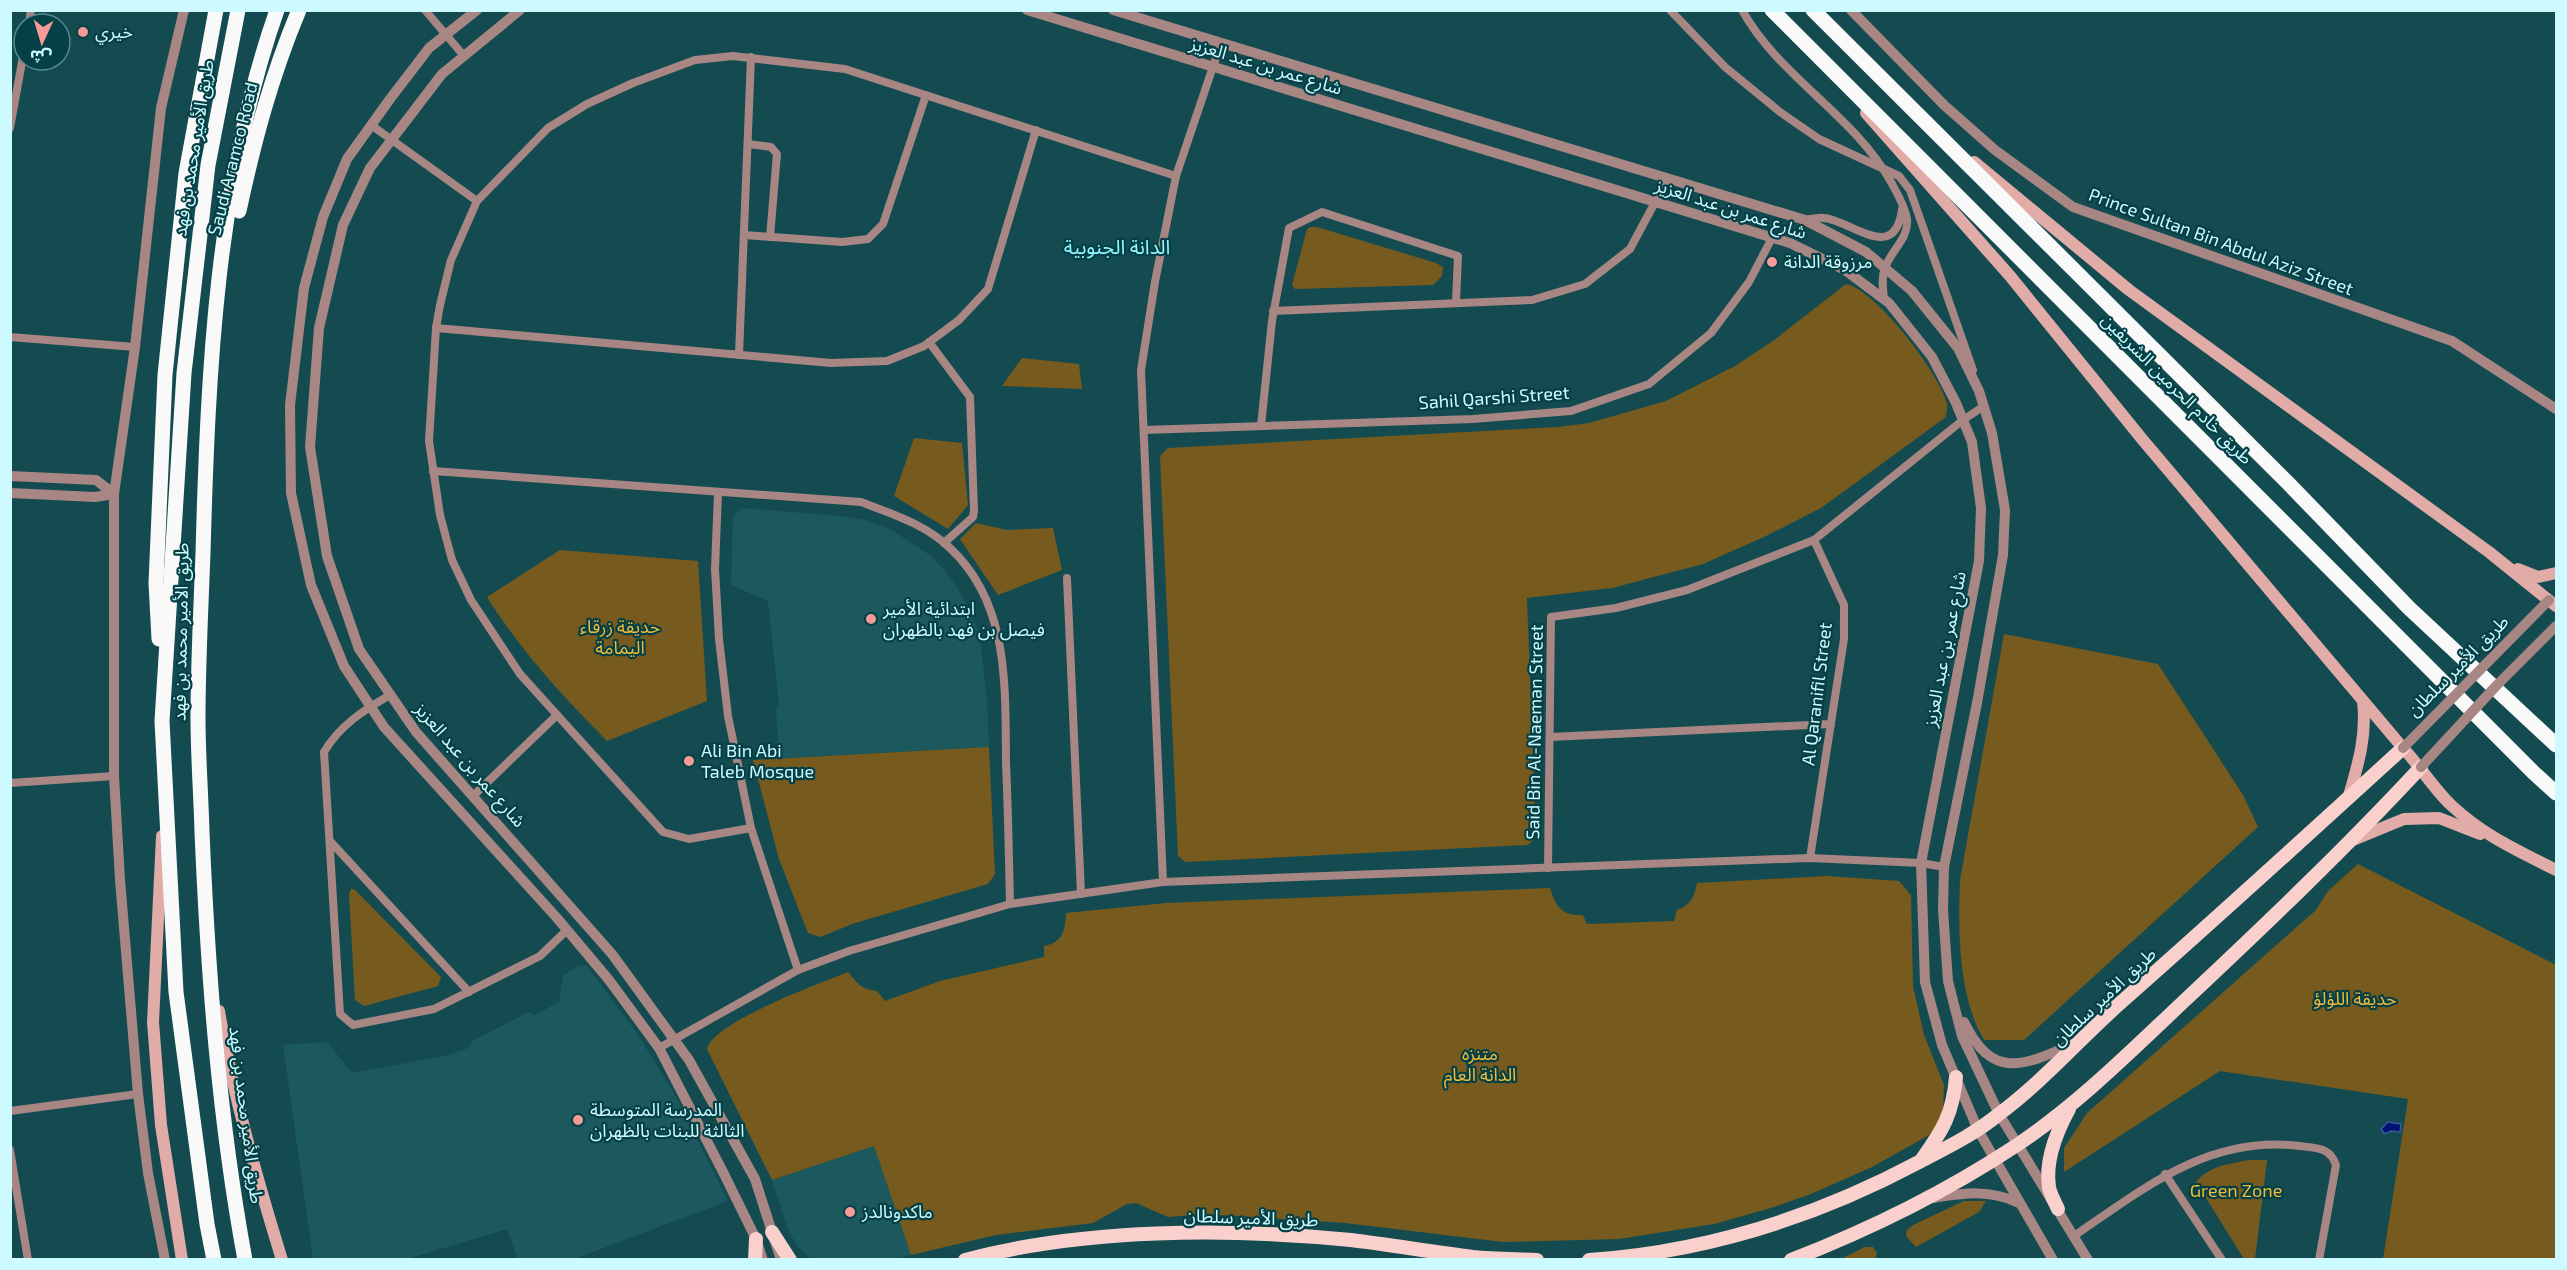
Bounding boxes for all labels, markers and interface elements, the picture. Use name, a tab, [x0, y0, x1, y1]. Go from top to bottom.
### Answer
north arrow	[12, 12, 72, 72]
place label: خيري	[95, 20, 133, 45]
marker: خيري	[76, 25, 90, 39]
street label: شارع عمر بن عبد العزيز	[1185, 31, 1345, 102]
text: ش	[29, 46, 53, 68]
street label: طريق الأمير محمد بن فهد	[168, 58, 219, 238]
street label: Saudi Aramco Road	[202, 80, 262, 238]
street label: شارع عمر بن عبد العزيز	[1651, 173, 1810, 247]
street label: Prince Sultan Bin Abdul Aziz Street	[2086, 183, 2357, 299]
district label: الدانة الجنوبية	[1064, 234, 1170, 259]
place label: مرزوقة الدانة	[1784, 250, 1872, 273]
marker: مرزوقة الدانة	[1765, 255, 1779, 269]
street label: طريق خادم الحرمين الشريفين	[2095, 308, 2258, 471]
street label: Sahil Qarshi Street	[1418, 381, 1570, 413]
street label: طريق الأمير محمد بن فهد	[167, 543, 194, 721]
street label: شارع عمر بن عبد العزيز	[1918, 569, 1974, 730]
place label: ابتدائية الأمير فيصل بن فهد بالظهران	[882, 597, 1045, 641]
street label: طريق الأمير سلطان	[2402, 610, 2513, 721]
marker: ابتدائية الأمير فيصل بن فهد بالظهران	[864, 612, 878, 626]
park label: حديقة زرقاء اليمامة	[580, 615, 660, 658]
street label: Al Qaranifil Street	[1796, 621, 1836, 767]
street label: Said Bin Al-Naeman Street	[1521, 624, 1547, 840]
street label: شارع عمر بن عبد العزيز	[407, 697, 531, 834]
place label: Ali Bin Abi Taleb Mosque	[701, 739, 814, 782]
marker: Ali Bin Abi Taleb Mosque	[682, 754, 696, 768]
street label: طريق الأمير سلطان	[2047, 942, 2161, 1051]
park label: حديقة اللؤلؤ	[2313, 987, 2397, 1010]
street label: طريق الأمير محمد بن فهد	[224, 1025, 269, 1205]
park label: متنزه الدانة العام	[1444, 1042, 1516, 1089]
place label: المدرسة المتوسطة الثالثة للبنات بالظهران	[590, 1098, 745, 1142]
marker: المدرسة المتوسطة الثالثة للبنات بالظهران	[571, 1113, 585, 1127]
park label: Green Zone	[2190, 1179, 2282, 1201]
place label: ماكدونالدز	[861, 1200, 933, 1223]
street label: طريق الأمير سلطان	[1183, 1204, 1319, 1231]
marker: ماكدونالدز	[843, 1205, 857, 1219]

